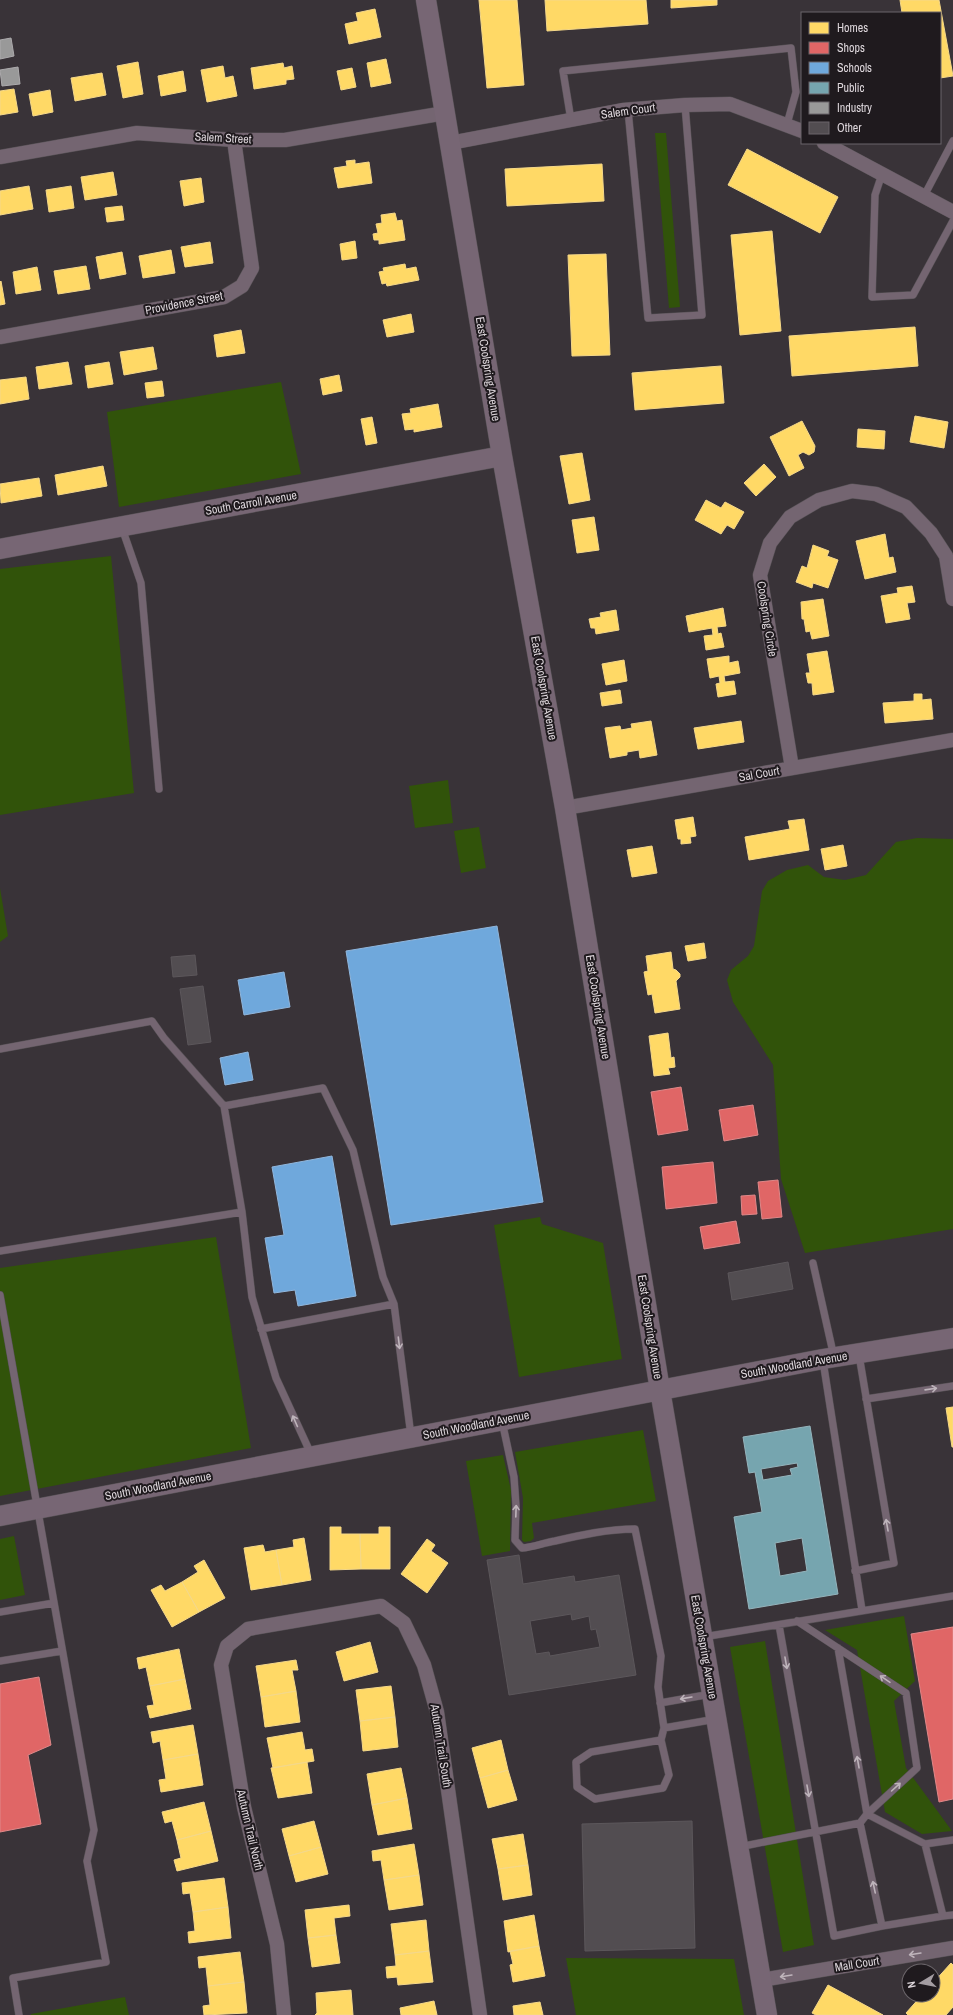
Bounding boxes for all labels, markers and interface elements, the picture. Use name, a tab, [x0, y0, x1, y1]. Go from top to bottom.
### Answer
legend	[801, 12, 941, 144]
text: Homes	[837, 20, 868, 36]
text: Shops	[837, 40, 865, 56]
text: Schools	[837, 60, 872, 76]
text: Public	[837, 80, 864, 96]
street label: Salem Court	[600, 99, 656, 123]
text: Industry	[837, 100, 872, 116]
text: Other	[837, 120, 862, 136]
street label: Salem Street	[194, 129, 252, 147]
street label: Providence Street	[144, 288, 224, 318]
street label: East Coolspring Avenue	[472, 316, 504, 422]
street label: South Carroll Avenue	[204, 487, 298, 519]
street label: Coolspring Circle	[753, 580, 781, 658]
street label: East Coolspring Avenue	[527, 635, 561, 741]
street label: Sal Court	[737, 763, 781, 785]
street label: East Coolspring Avenue	[582, 954, 614, 1060]
street label: East Coolspring Avenue	[634, 1274, 666, 1380]
one-way arrow	[395, 1336, 403, 1349]
street label: South Woodland Avenue	[739, 1348, 849, 1382]
one-way arrow	[924, 1385, 937, 1393]
street label: South Woodland Avenue	[421, 1407, 531, 1443]
one-way arrow	[291, 1415, 298, 1427]
street label: South Woodland Avenue	[103, 1468, 213, 1504]
one-way arrow	[512, 1505, 520, 1518]
one-way arrow	[883, 1519, 891, 1532]
street label: East Coolspring Avenue	[687, 1594, 721, 1700]
one-way arrow	[782, 1656, 790, 1669]
one-way arrow	[879, 1675, 890, 1683]
one-way arrow	[680, 1694, 693, 1702]
street label: Autumn Trail South	[426, 1702, 455, 1789]
one-way arrow	[854, 1756, 862, 1769]
one-way arrow	[891, 1783, 901, 1792]
one-way arrow	[805, 1784, 813, 1797]
street label: Autumn Trail North	[233, 1787, 267, 1872]
one-way arrow	[870, 1881, 878, 1894]
one-way arrow	[908, 1951, 921, 1959]
street label: Mall Court	[834, 1953, 881, 1975]
north arrow	[901, 1963, 941, 2003]
one-way arrow	[780, 1972, 793, 1980]
text: N	[904, 1980, 919, 1989]

